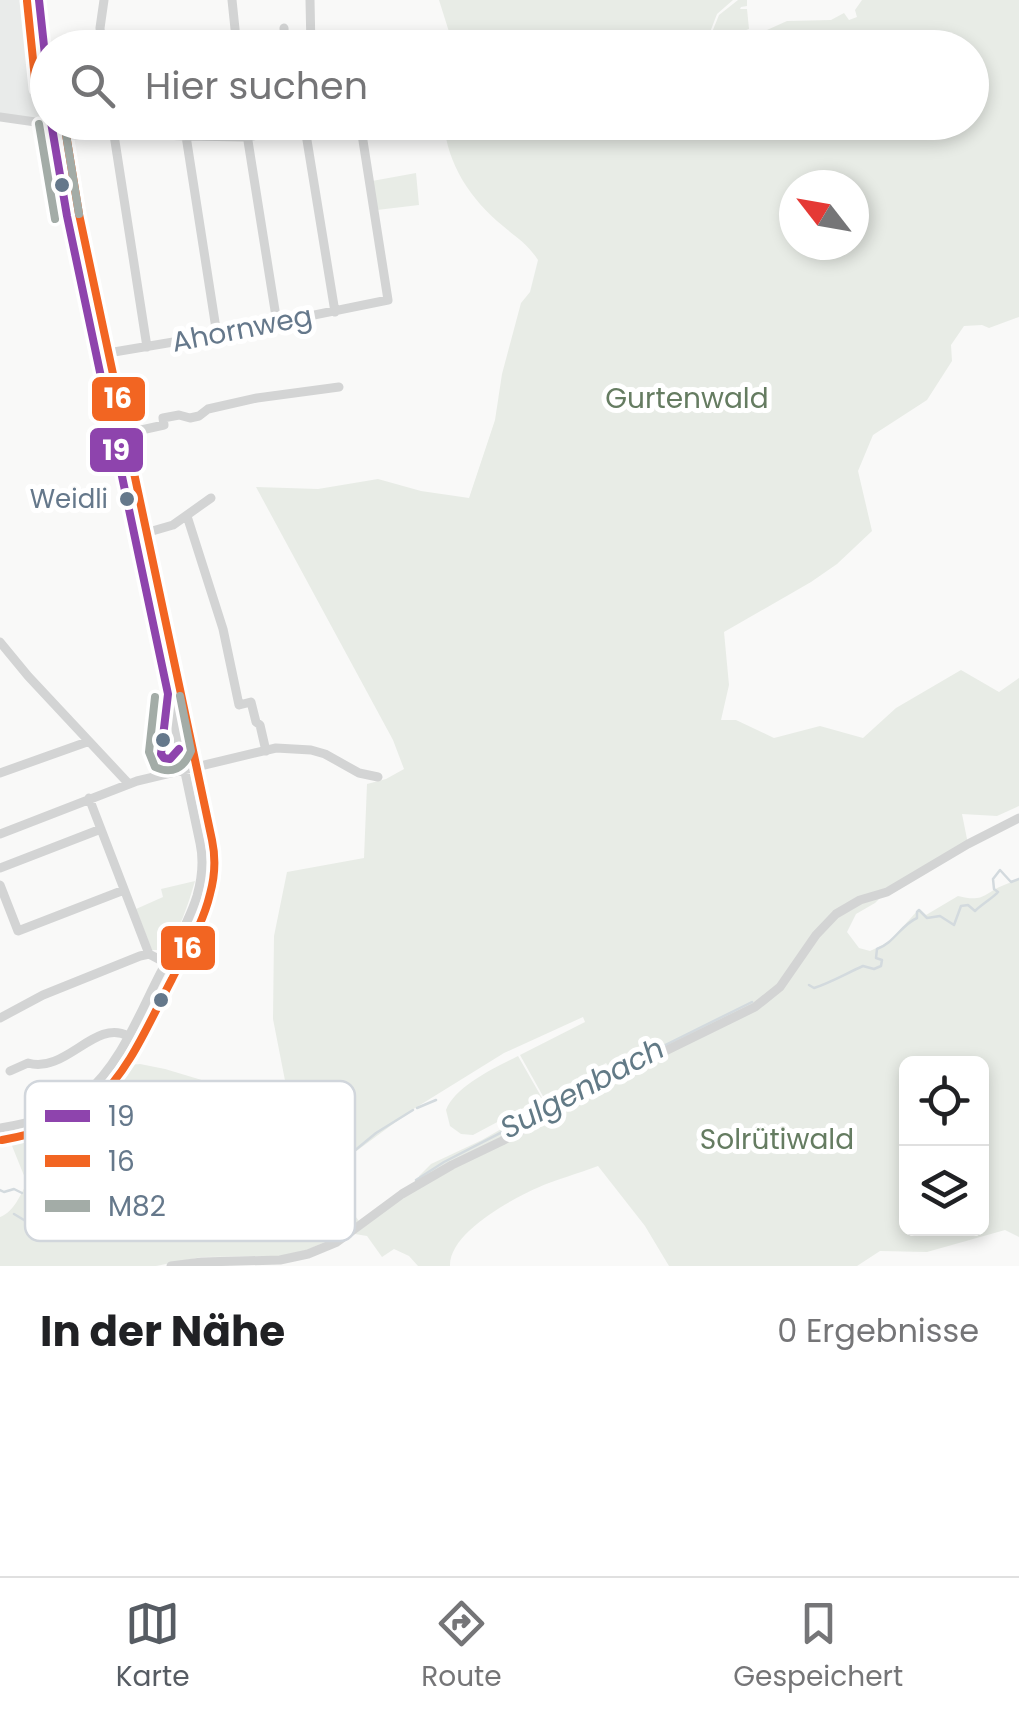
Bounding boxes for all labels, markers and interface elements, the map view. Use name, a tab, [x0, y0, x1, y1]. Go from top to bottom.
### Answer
search box	[30, 30, 989, 140]
icon: search	[65, 58, 120, 113]
text: Hier suchen	[145, 59, 368, 112]
north arrow	[779, 170, 869, 260]
unlabelled marker	[52, 175, 72, 195]
street label: Ahornweg	[168, 296, 316, 362]
line badge: 16	[90, 375, 147, 423]
text: 16	[104, 379, 132, 418]
park label: Gurtenwald	[605, 379, 769, 418]
line badge: 19	[88, 426, 145, 474]
text: 19	[102, 431, 130, 470]
place label: Weidli	[30, 481, 108, 517]
marker: Weidli	[117, 489, 137, 509]
unlabelled marker	[153, 730, 173, 750]
line badge: 16	[159, 924, 217, 972]
text: 16	[174, 929, 202, 968]
unlabelled marker	[151, 990, 171, 1010]
water label: Sulgenbach	[492, 1027, 672, 1149]
map controls	[899, 1056, 989, 1236]
button: locate	[899, 1056, 989, 1146]
legend	[25, 1081, 355, 1241]
text: 19	[108, 1097, 135, 1136]
park label: Solrütiwald	[700, 1120, 854, 1159]
text: 16	[108, 1142, 135, 1181]
button: layers	[899, 1146, 989, 1236]
text: M82	[108, 1187, 166, 1226]
text: In der Nähe	[40, 1302, 285, 1361]
text: 0 Ergebnisse	[777, 1308, 979, 1353]
tab: Karte	[116, 1596, 190, 1698]
tab: Route	[421, 1596, 502, 1698]
tab: Gespeichert	[733, 1596, 903, 1698]

